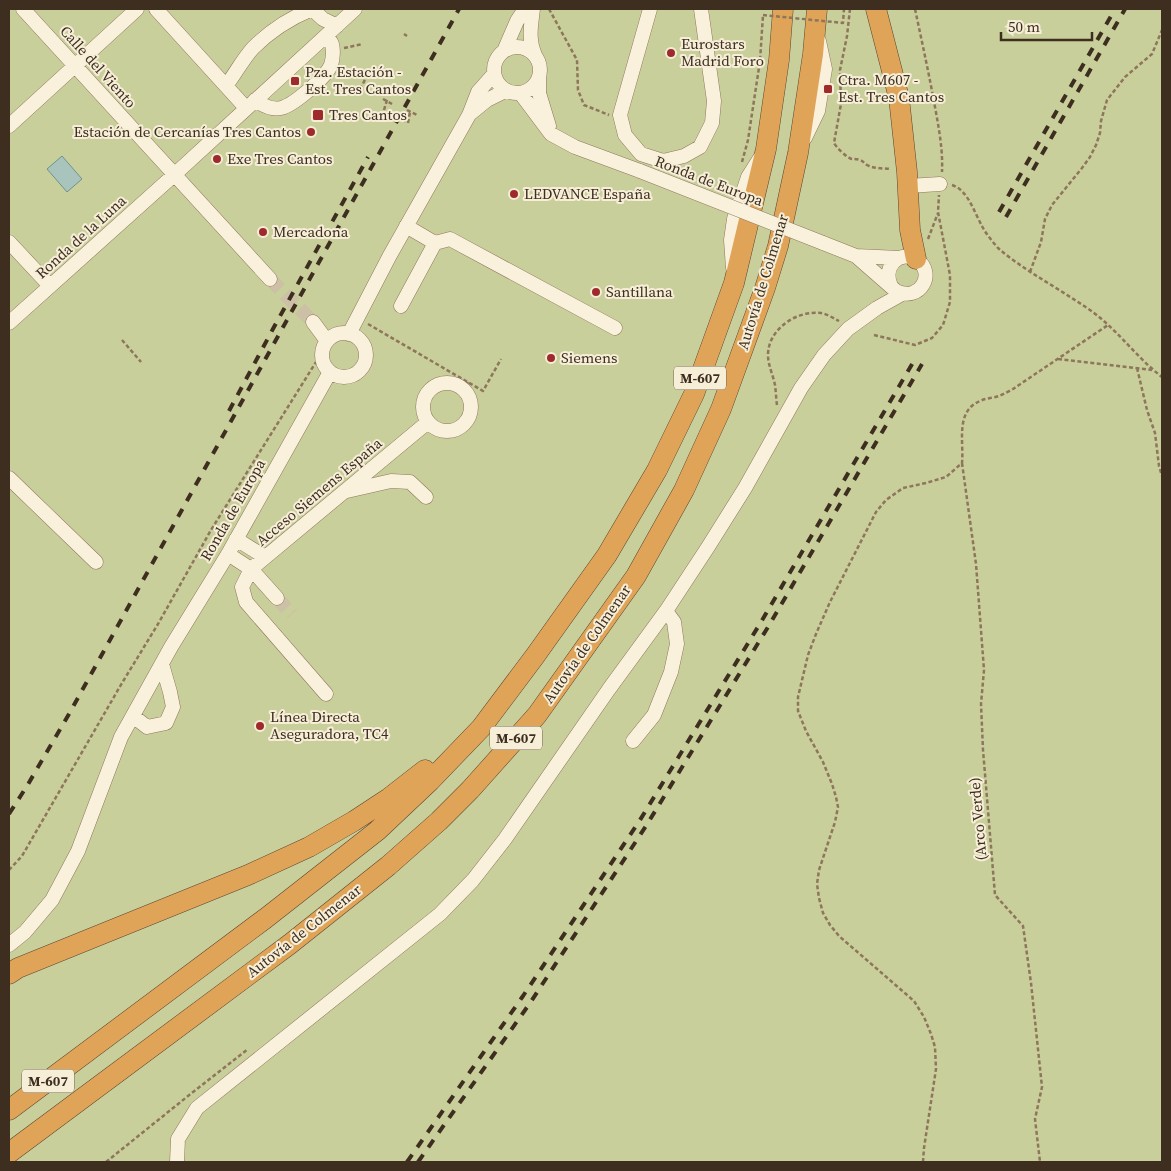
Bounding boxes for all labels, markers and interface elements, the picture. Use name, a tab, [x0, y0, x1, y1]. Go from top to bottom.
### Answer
scale bar	[1001, 10, 1092, 42]
text: 50 m	[1008, 16, 1040, 37]
street label: Calle del Viento	[56, 21, 141, 113]
place label: Eurostars Madrid Foro	[681, 33, 764, 71]
marker: Eurostars Madrid Foro	[665, 47, 677, 59]
place label: Pza. Estación - Est. Tres Cantos	[305, 61, 411, 99]
place label: Ctra. M607 - Est. Tres Cantos	[838, 69, 944, 107]
marker: Pza. Estación - Est. Tres Cantos	[289, 75, 301, 87]
marker: Ctra. M607 - Est. Tres Cantos	[822, 83, 834, 95]
place label: Tres Cantos	[329, 104, 407, 125]
marker: Tres Cantos	[311, 108, 325, 122]
place label: Estación de Cercanías Tres Cantos	[73, 121, 301, 142]
marker: Estación de Cercanías Tres Cantos	[305, 126, 317, 138]
place label: Exe Tres Cantos	[227, 148, 333, 169]
street label: Ronda de Europa	[652, 150, 767, 211]
marker: Exe Tres Cantos	[211, 153, 223, 165]
place label: LEDVANCE España	[524, 183, 651, 204]
marker: LEDVANCE España	[508, 188, 520, 200]
street label: Ronda de la Luna	[31, 190, 131, 283]
street label: Autovía de Colmenar	[732, 211, 793, 352]
place label: Mercadona	[273, 221, 349, 242]
marker: Mercadona	[257, 226, 269, 238]
place label: Santillana	[606, 281, 673, 302]
marker: Santillana	[590, 286, 602, 298]
place label: Siemens	[561, 347, 618, 368]
marker: Siemens	[545, 352, 557, 364]
road number: M-607	[674, 366, 726, 389]
street label: Acceso Siemens España	[251, 432, 386, 551]
street label: Ronda de Europa	[195, 455, 270, 565]
street label: Autovía de Colmenar	[538, 580, 636, 707]
place label: Línea Directa Aseguradora, TC4	[270, 706, 389, 744]
marker: Línea Directa Aseguradora, TC4	[254, 720, 266, 732]
road number: M-607	[490, 726, 542, 750]
street label: (Arco Verde)	[963, 777, 992, 861]
street label: Autovía de Colmenar	[242, 879, 366, 982]
road number: M-607	[22, 1070, 74, 1092]

